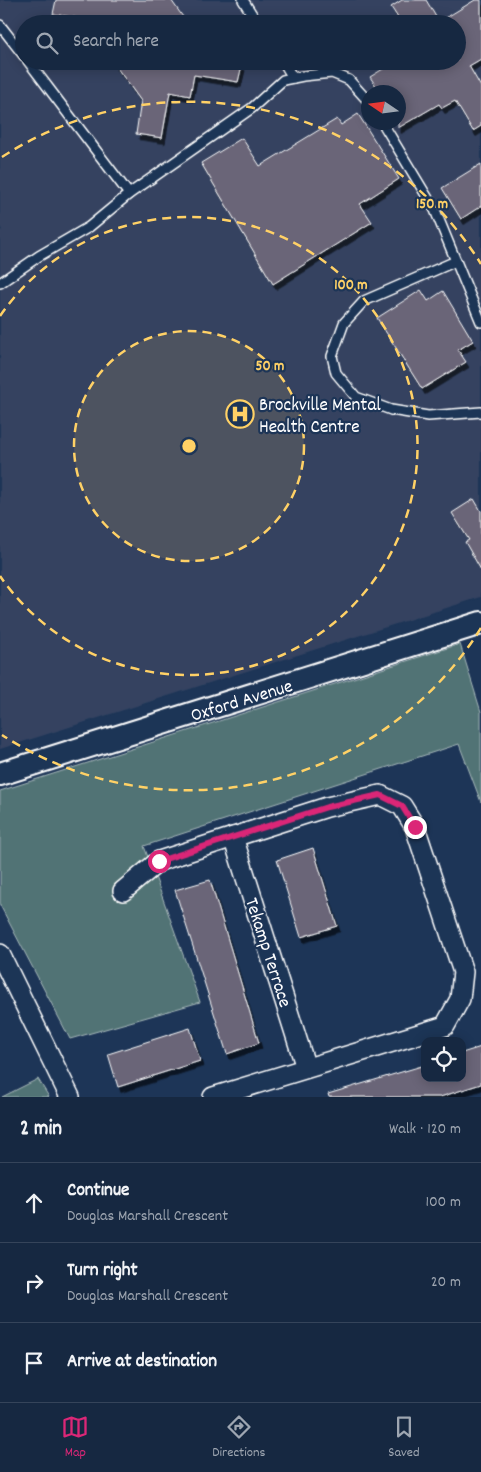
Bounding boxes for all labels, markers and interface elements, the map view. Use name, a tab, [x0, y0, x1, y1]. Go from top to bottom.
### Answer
search box	[15, 15, 466, 70]
icon: search	[33, 29, 61, 57]
text: Search here	[73, 29, 159, 56]
north arrow	[361, 85, 406, 130]
text: 150 m	[416, 194, 448, 216]
text: 100 m	[334, 275, 368, 297]
text: 50 m	[256, 356, 284, 378]
place label: Brockville Mental Health Centre	[259, 393, 381, 442]
hospital icon: Brockville Mental Health Centre	[225, 399, 255, 429]
centre of rings	[180, 437, 198, 455]
street label: Oxford Avenue	[188, 674, 296, 731]
route end	[404, 816, 427, 839]
route start	[148, 850, 171, 873]
street label: Tekamp Terrace	[236, 895, 297, 1011]
map controls	[421, 1037, 466, 1082]
button: locate	[421, 1037, 466, 1082]
text: 2 min	[20, 1115, 62, 1145]
text: Walk · 120 m	[389, 1118, 461, 1141]
text: Continue	[67, 1178, 129, 1205]
icon: ahead	[20, 1189, 48, 1217]
text: 100 m	[425, 1191, 461, 1214]
text: Douglas Marshall Crescent	[67, 1205, 228, 1228]
text: Turn right	[67, 1258, 138, 1285]
icon: right	[20, 1269, 48, 1297]
text: 20 m	[431, 1271, 461, 1294]
text: Douglas Marshall Crescent	[67, 1285, 228, 1308]
icon: arrive	[20, 1349, 48, 1377]
text: Arrive at destination	[67, 1349, 217, 1376]
tab: Map	[61, 1413, 89, 1463]
tab: Directions	[212, 1413, 265, 1463]
tab: Saved	[388, 1413, 420, 1463]

